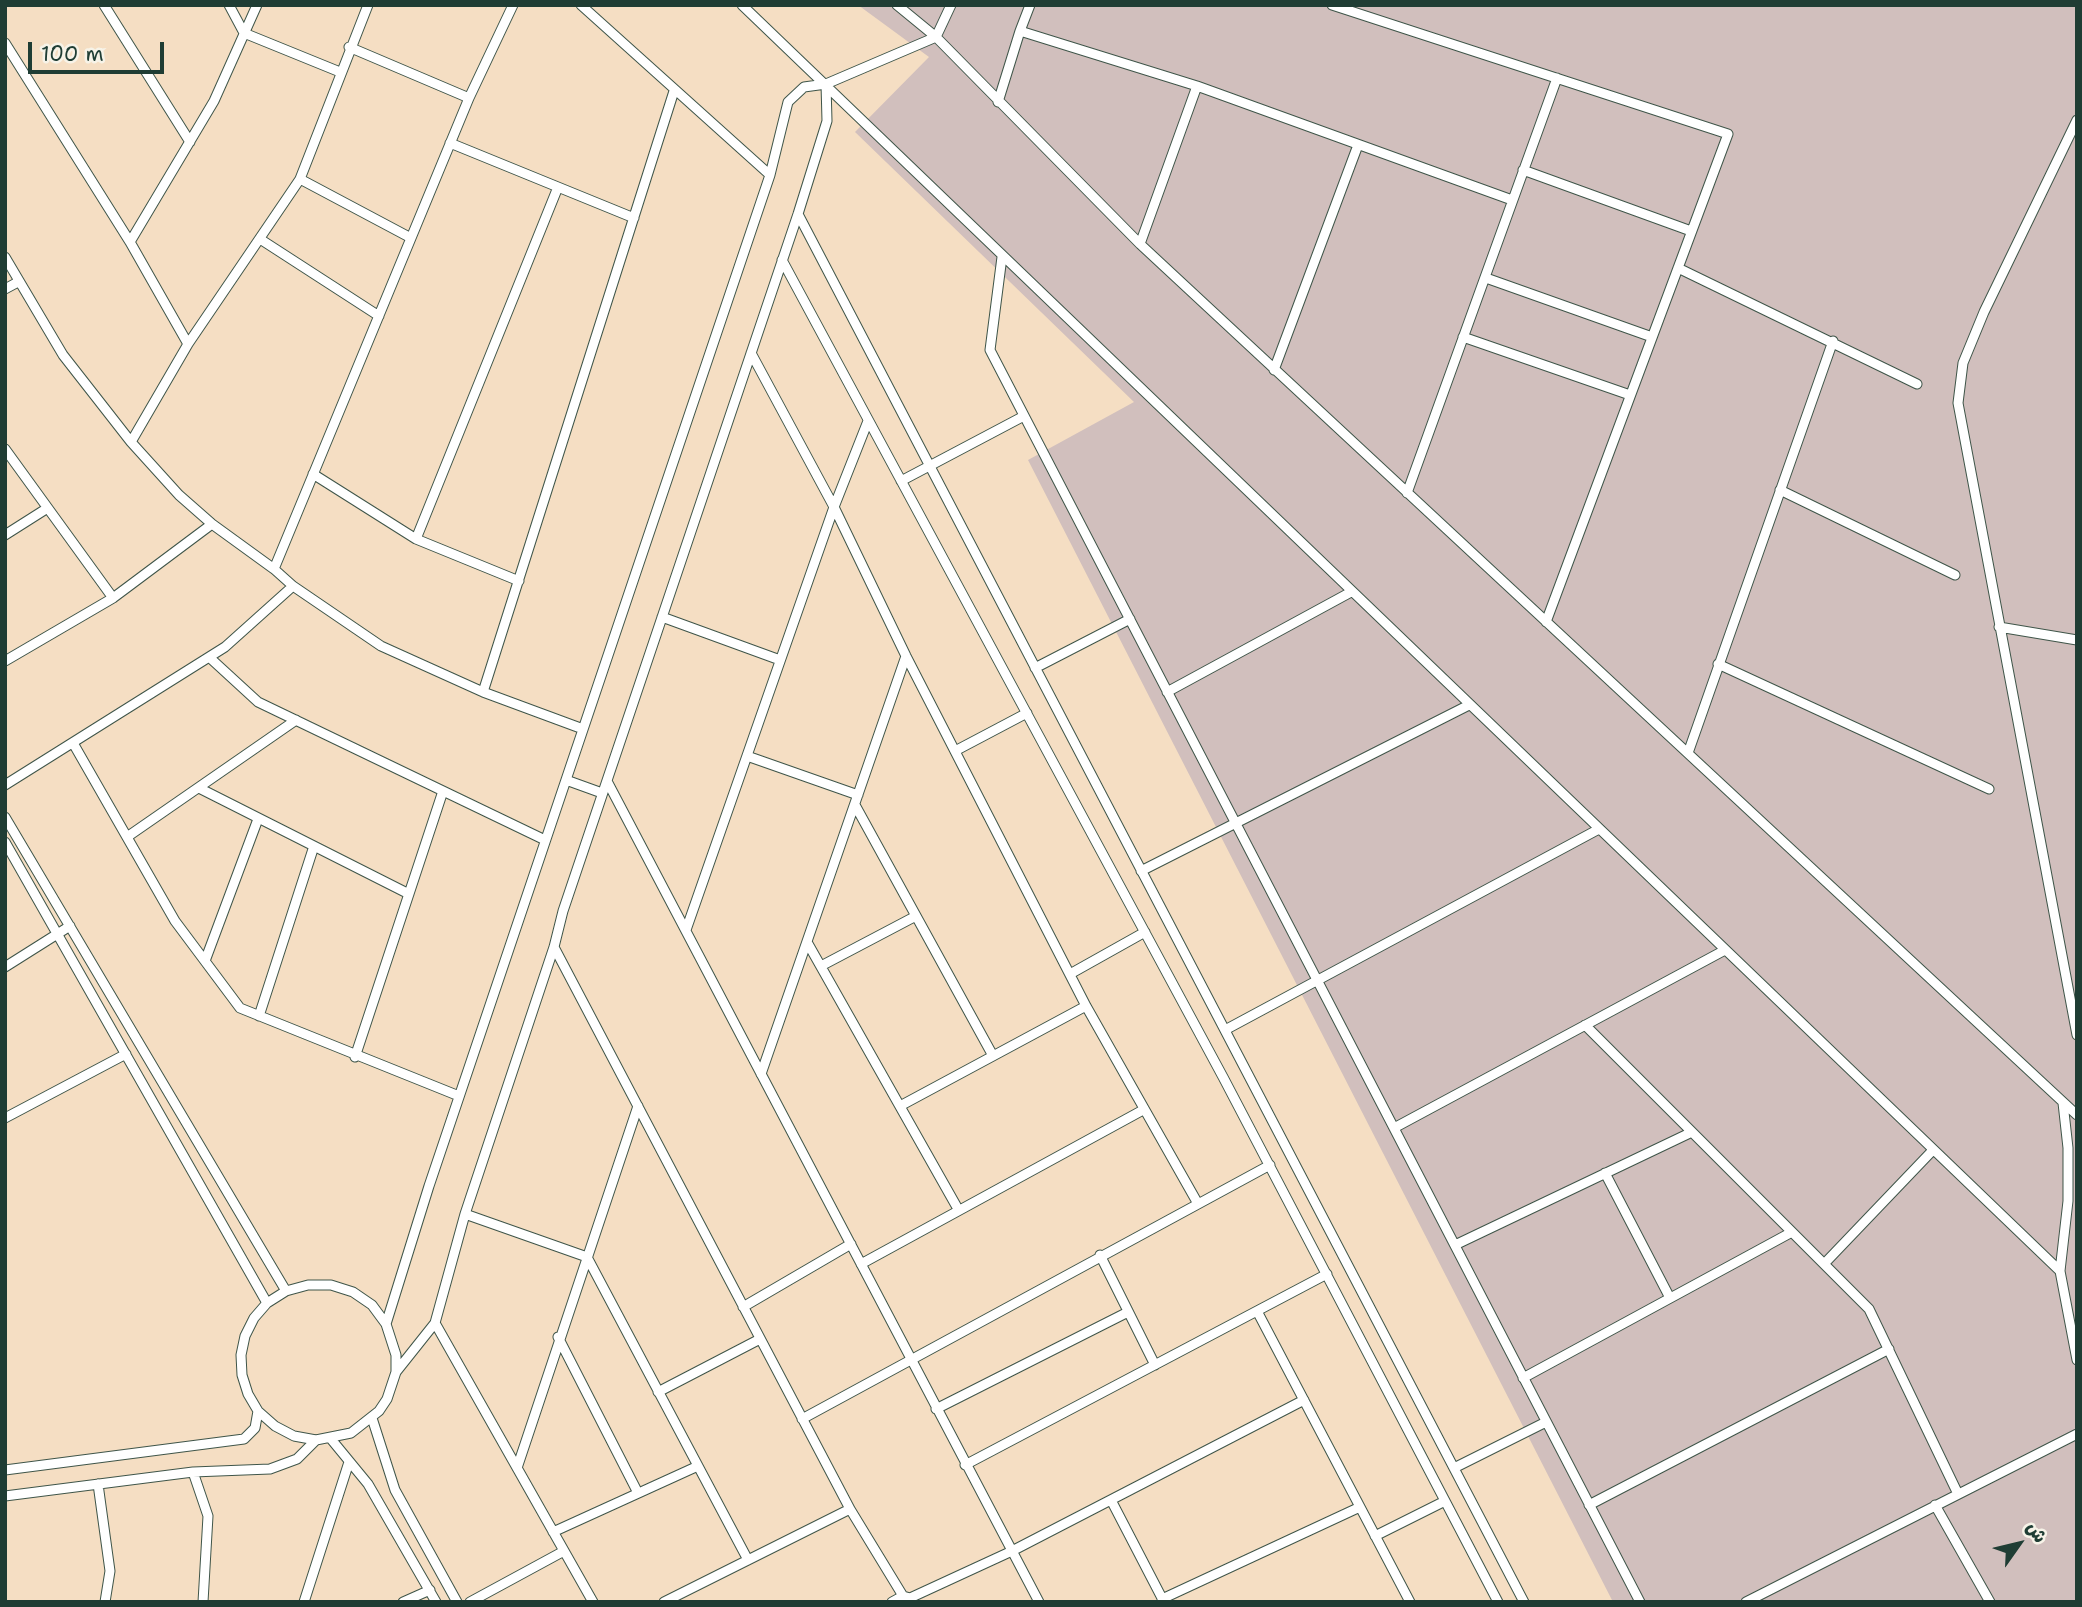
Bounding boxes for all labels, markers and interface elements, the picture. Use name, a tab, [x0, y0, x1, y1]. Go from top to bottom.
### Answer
scale bar	[32, 28, 168, 72]
text: 100 m	[41, 40, 104, 68]
north arrow	[1984, 1509, 2054, 1579]
text: ش	[2021, 1516, 2053, 1548]

